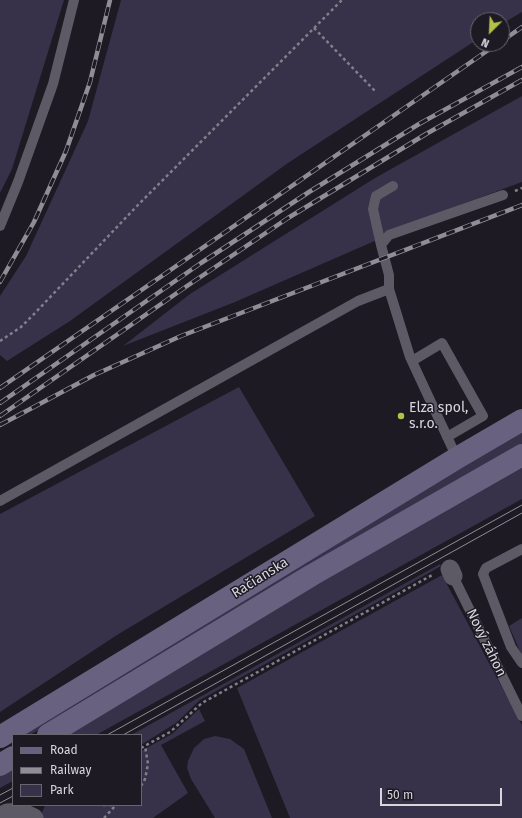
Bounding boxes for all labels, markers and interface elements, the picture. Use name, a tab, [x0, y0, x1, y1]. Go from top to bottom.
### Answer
north arrow	[470, 12, 510, 52]
text: N	[479, 35, 491, 50]
place label: Elza spol, s.r.o.	[409, 400, 468, 432]
marker: Elza spol, s.r.o.	[396, 411, 406, 421]
street label: Račianska	[229, 554, 291, 602]
street label: Nový záhon	[462, 606, 510, 680]
legend	[12, 734, 142, 806]
text: Road	[50, 743, 78, 757]
text: Railway	[50, 763, 91, 777]
scale bar	[382, 780, 504, 806]
text: Park	[50, 783, 74, 797]
text: 50 m	[387, 788, 413, 802]

